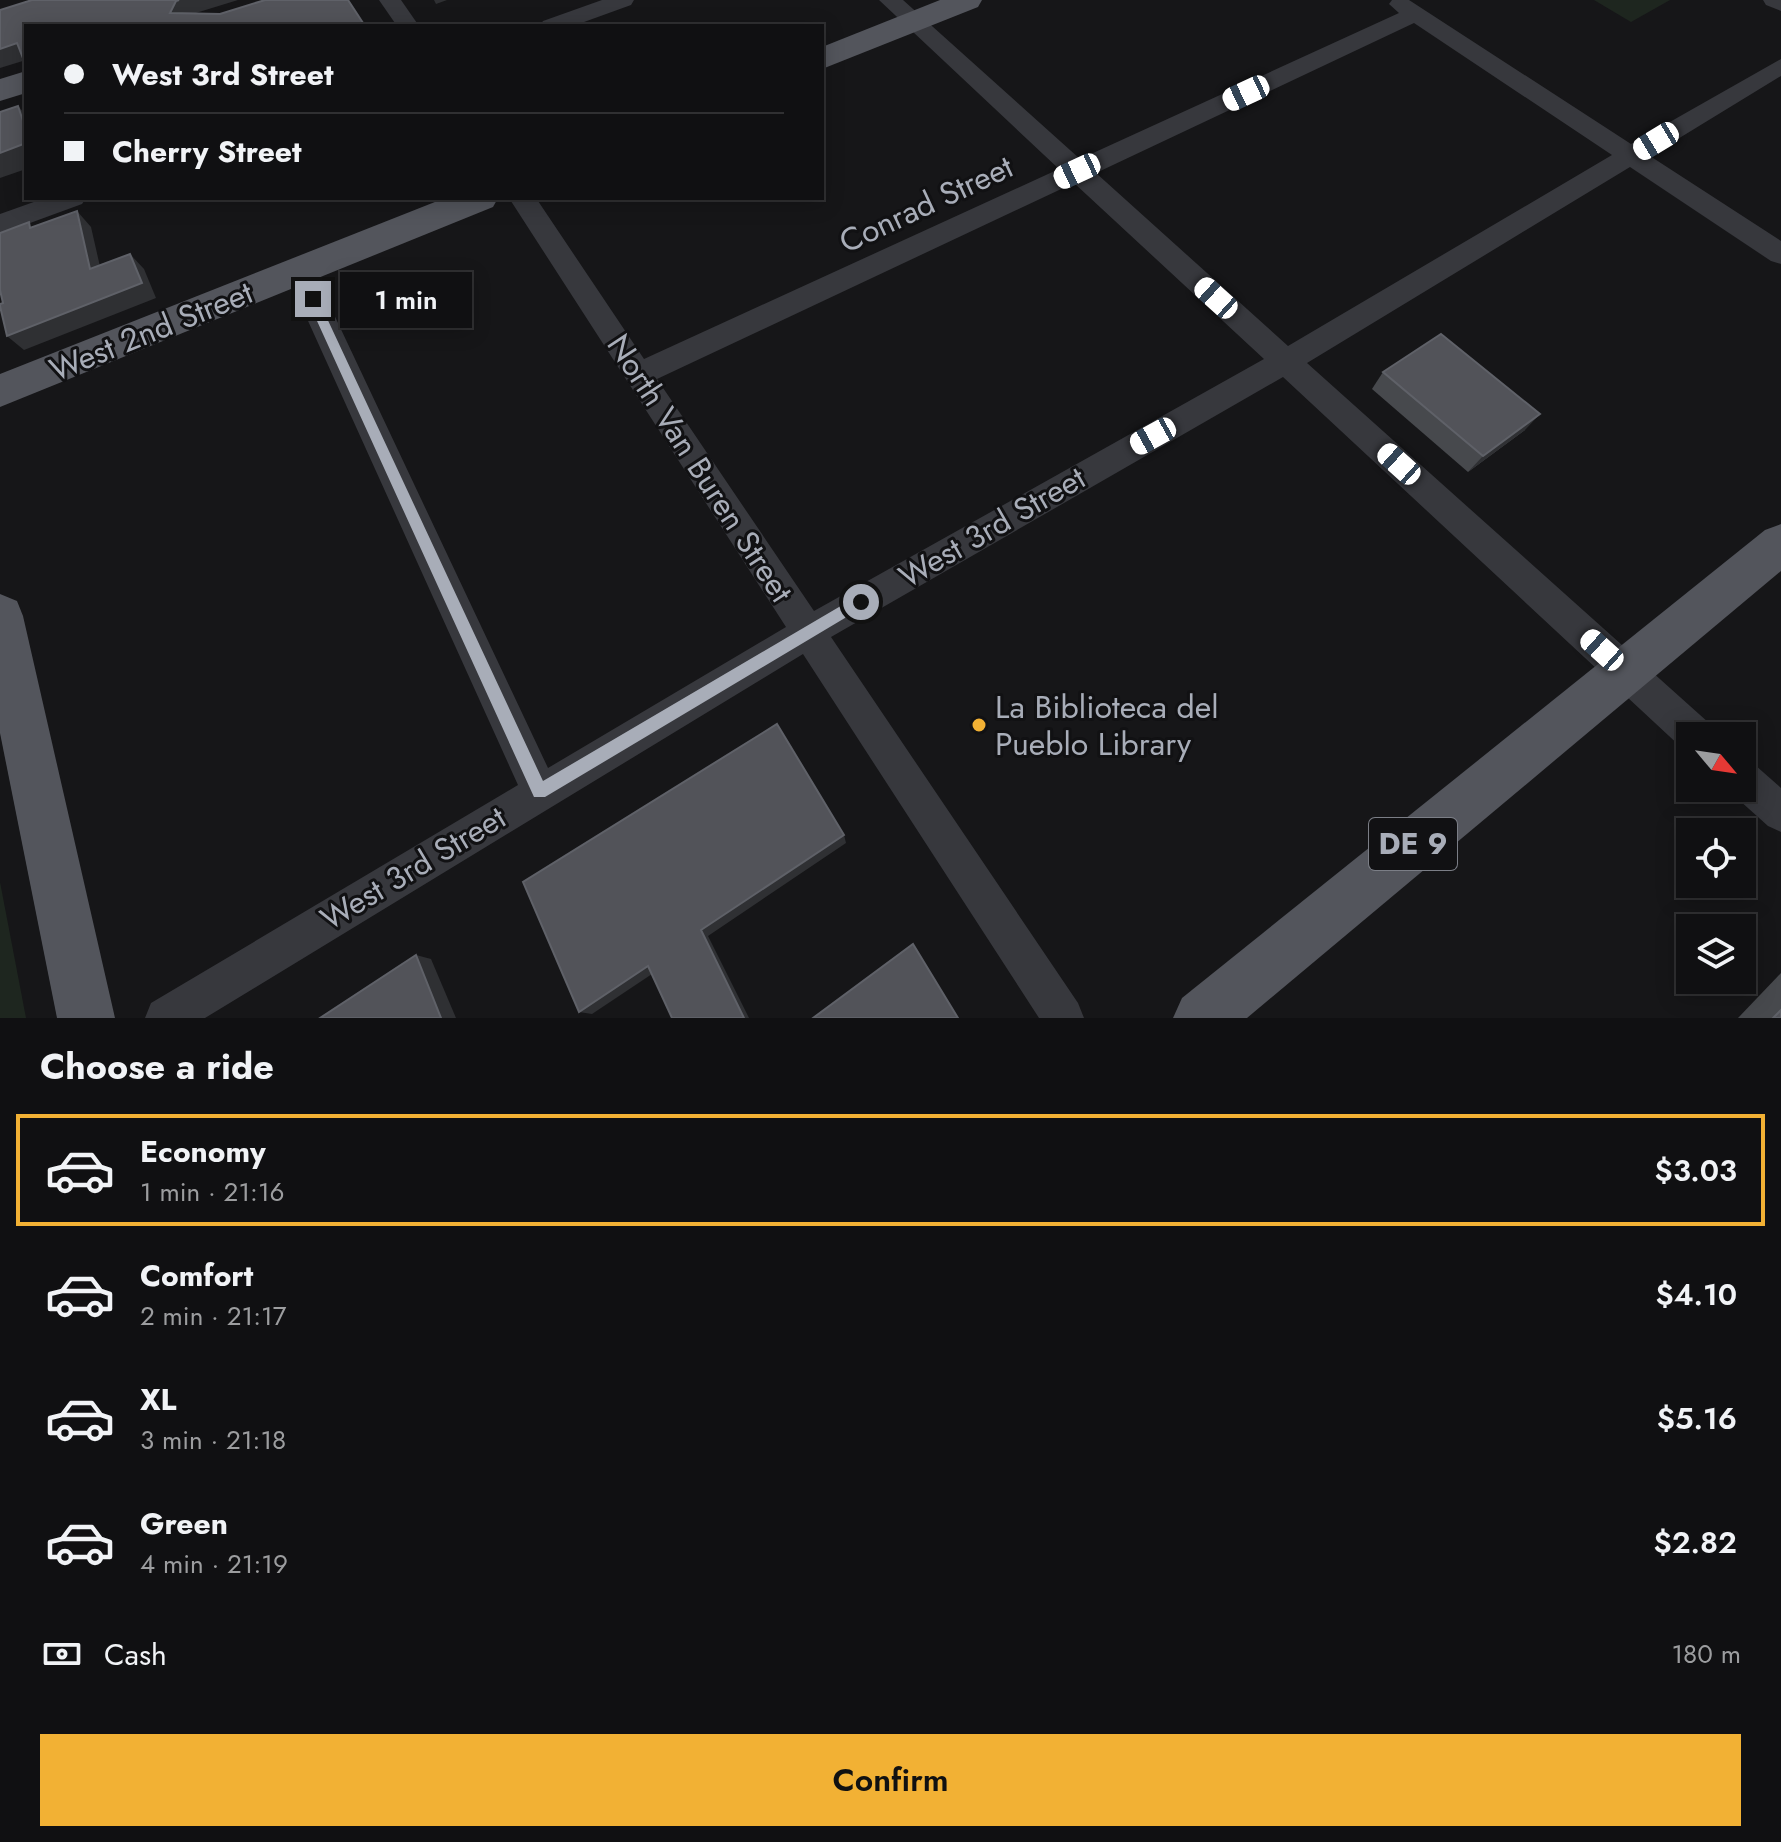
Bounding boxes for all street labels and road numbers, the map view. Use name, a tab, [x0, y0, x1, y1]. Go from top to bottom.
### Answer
street label: Conrad Street	[832, 144, 1021, 264]
street label: West 2nd Street	[43, 269, 260, 393]
street label: North Van Buren Street	[596, 325, 804, 611]
street label: West 3rd Street	[890, 455, 1094, 599]
street label: West 3rd Street	[312, 794, 514, 941]
road number: DE 9	[1369, 818, 1457, 870]

